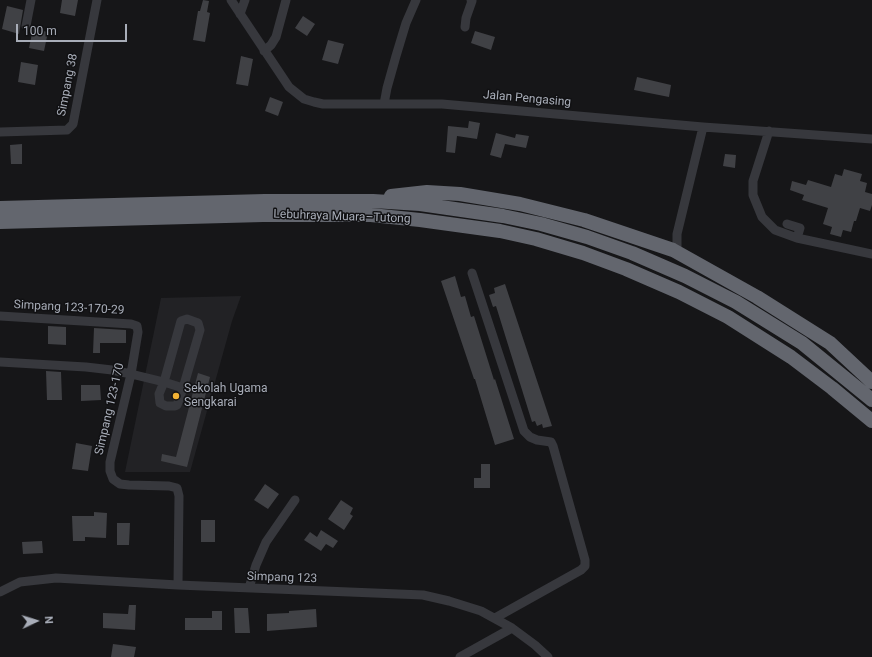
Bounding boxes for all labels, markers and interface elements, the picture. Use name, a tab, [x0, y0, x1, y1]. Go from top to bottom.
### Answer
scale bar	[18, 16, 129, 42]
text: 100 m	[23, 24, 57, 38]
street label: Simpang 38	[55, 52, 81, 118]
street label: Jalan Pengasing	[482, 88, 572, 110]
street label: Lebuhraya Muara–Tutong	[273, 207, 411, 227]
street label: Simpang 123-170-29	[13, 298, 125, 318]
street label: Simpang 123-170	[92, 362, 128, 456]
place label: Sekolah Ugama Sengkarai	[184, 382, 268, 410]
marker: Sekolah Ugama Sengkarai	[171, 391, 181, 401]
street label: Simpang 123	[247, 570, 317, 586]
north arrow	[16, 601, 56, 641]
text: N	[42, 616, 55, 624]

